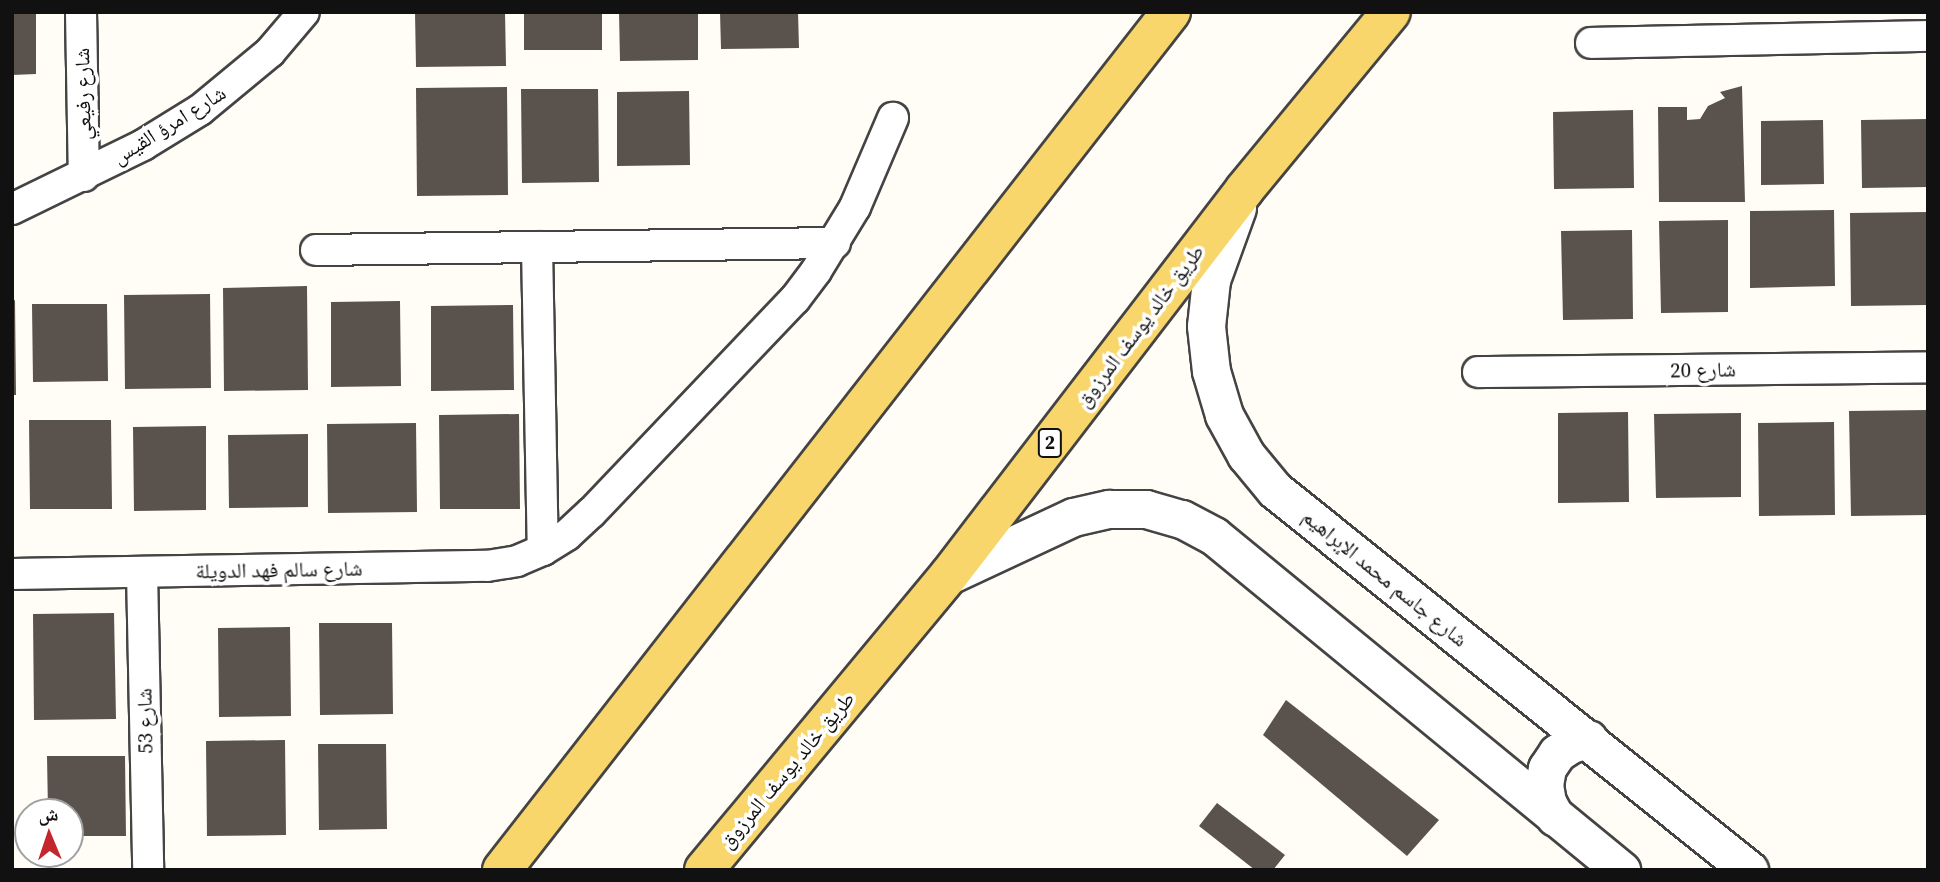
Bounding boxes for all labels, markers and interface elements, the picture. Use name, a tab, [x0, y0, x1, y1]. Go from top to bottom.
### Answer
street label: شارع رفيعي	[70, 48, 96, 140]
street label: شارع امرؤ القيس	[108, 80, 230, 170]
street label: طريق خالد يوسف المرزوق	[1071, 240, 1209, 412]
street label: شارع 20	[1670, 357, 1736, 383]
road number: 2	[1038, 428, 1062, 458]
street label: شارع جاسم محمد الإبراهيم	[1297, 504, 1473, 652]
street label: شارع سالم فهد الدويلة	[195, 556, 363, 584]
street label: طريق خالد يوسف المرزوق	[714, 686, 860, 854]
street label: شارع 53	[132, 688, 158, 754]
north arrow	[14, 798, 84, 868]
text: ش	[38, 801, 59, 827]

